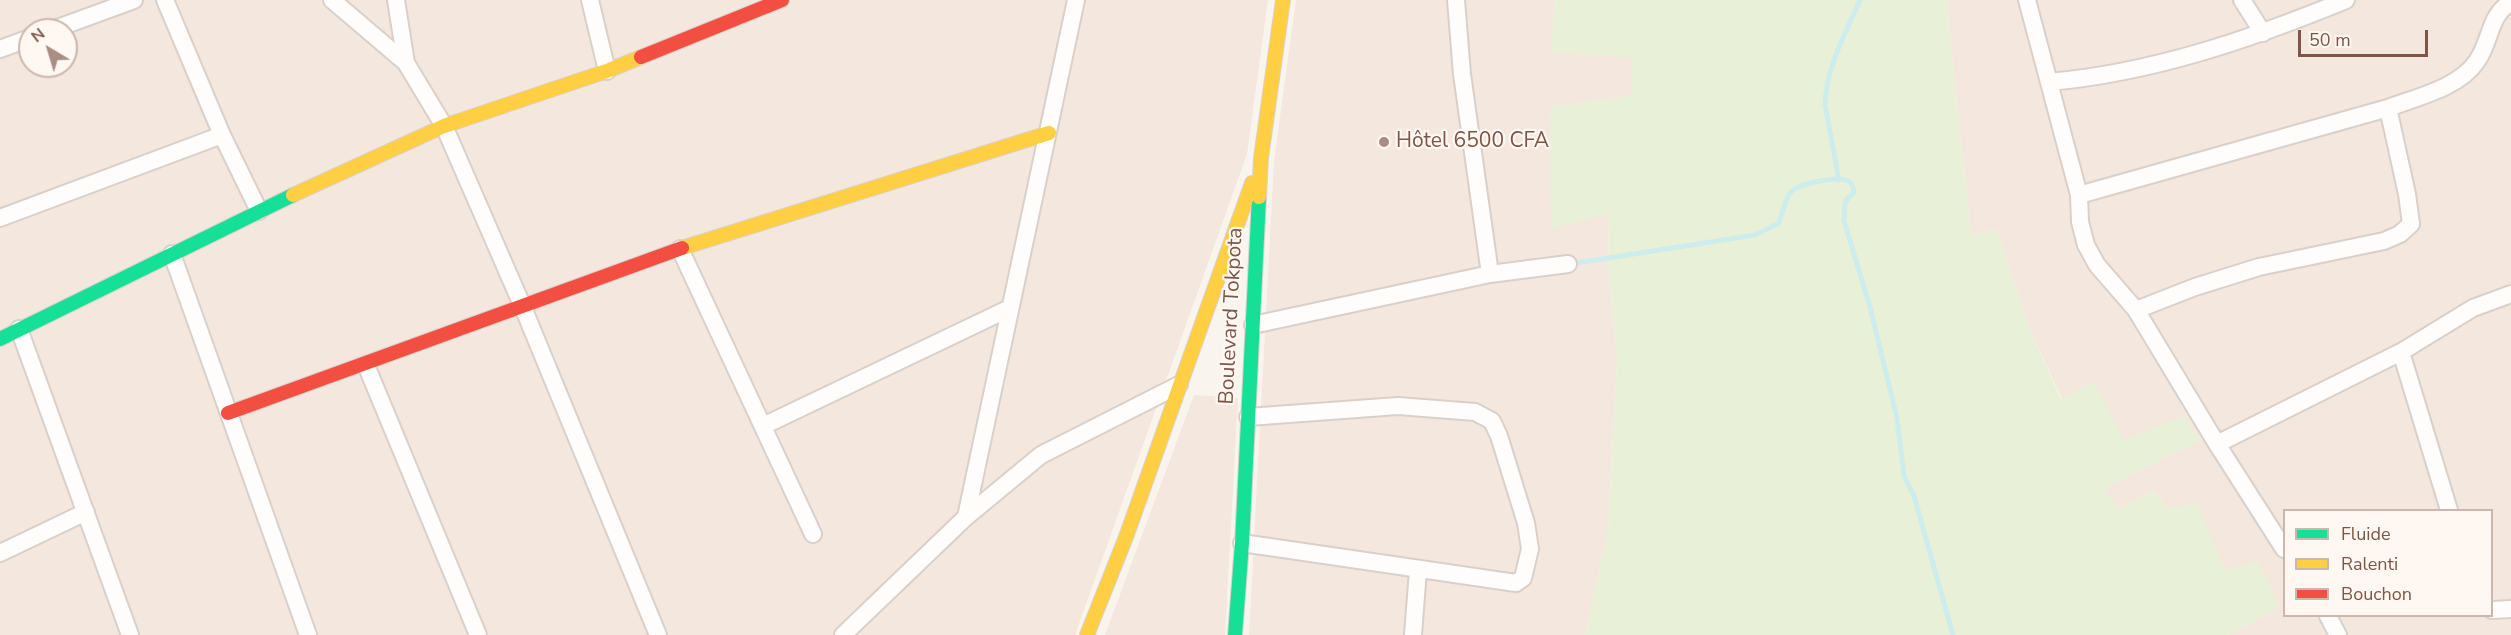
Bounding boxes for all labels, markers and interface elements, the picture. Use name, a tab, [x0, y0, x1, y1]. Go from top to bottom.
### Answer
north arrow	[18, 18, 78, 78]
scale bar	[2301, 18, 2432, 56]
text: N	[27, 23, 50, 48]
text: 50 m	[2309, 28, 2351, 52]
place label: Hôtel 6500 CFA	[1396, 129, 1549, 155]
marker: Hôtel 6500 CFA	[1377, 135, 1391, 149]
street label: Boulevard Tokpota	[1215, 227, 1249, 405]
legend	[2283, 509, 2493, 617]
text: Fluide	[2341, 522, 2391, 546]
text: Ralenti	[2341, 552, 2398, 576]
text: Bouchon	[2341, 582, 2412, 606]

